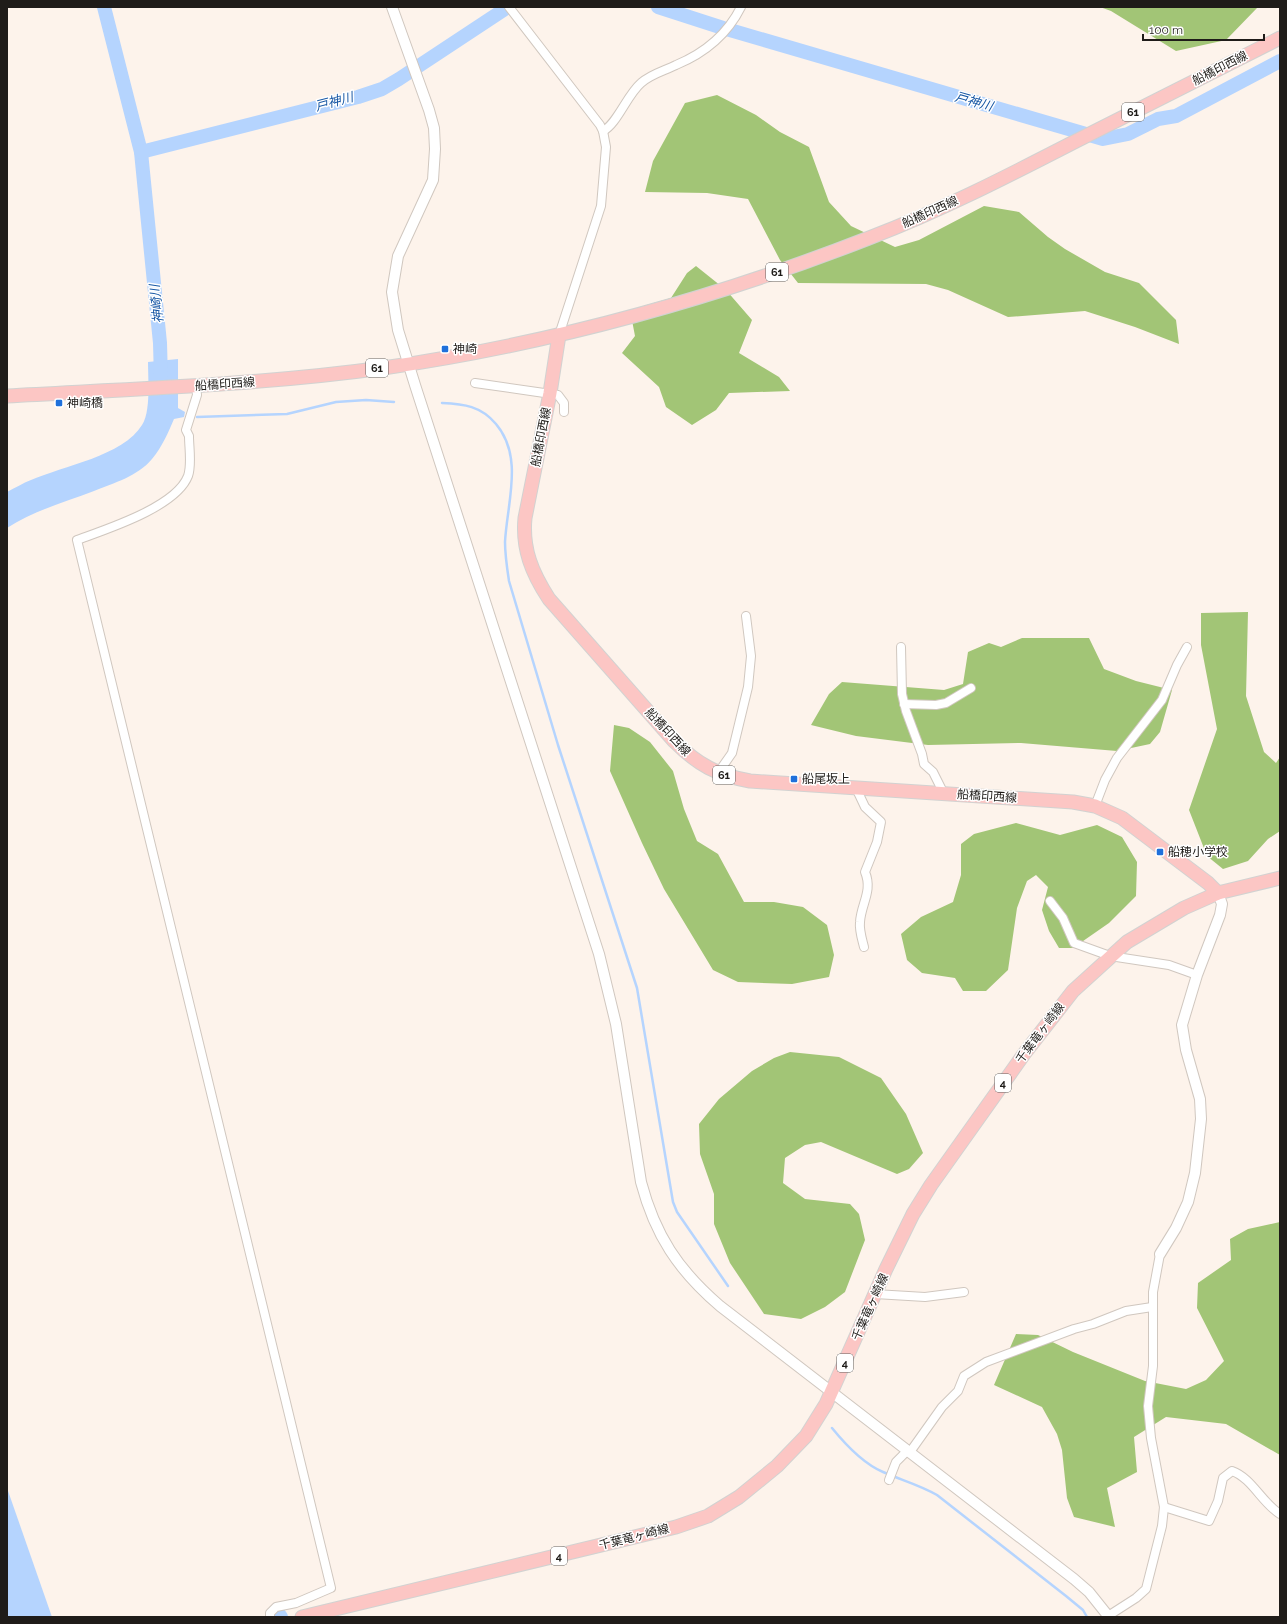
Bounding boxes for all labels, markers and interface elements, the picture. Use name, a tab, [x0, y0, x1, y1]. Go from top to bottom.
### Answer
scale bar	[1143, 16, 1264, 42]
text: 100 m	[1149, 23, 1183, 37]
street label: 船橋印西線	[1190, 48, 1250, 88]
water label: 戸神川	[313, 89, 357, 114]
water label: 戸神川	[953, 89, 997, 115]
road number: 61	[1122, 103, 1144, 121]
street label: 船橋印西線	[900, 193, 960, 231]
road number: 61	[766, 263, 788, 281]
water label: 神崎川	[147, 282, 166, 324]
place label: 神崎	[453, 342, 477, 356]
marker: 神崎	[440, 344, 450, 354]
road number: 61	[366, 359, 388, 377]
street label: 船橋印西線	[195, 375, 255, 393]
place label: 神崎橋	[67, 396, 103, 410]
marker: 神崎橋	[54, 398, 64, 408]
street label: 船橋印西線	[528, 406, 554, 468]
street label: 船橋印西線	[642, 705, 694, 759]
road number: 61	[713, 766, 735, 784]
place label: 船尾坂上	[802, 772, 850, 786]
marker: 船尾坂上	[789, 774, 799, 784]
street label: 船橋印西線	[957, 787, 1017, 805]
place label: 船穂小学校	[1168, 845, 1228, 859]
marker: 船穂小学校	[1155, 847, 1165, 857]
street label: 千葉竜ヶ崎線	[1013, 1000, 1067, 1066]
road number: 4	[995, 1074, 1011, 1092]
street label: 千葉竜ヶ崎線	[849, 1271, 891, 1343]
road number: 4	[837, 1354, 853, 1372]
street label: 千葉竜ヶ崎線	[597, 1521, 671, 1553]
road number: 4	[551, 1547, 567, 1565]

